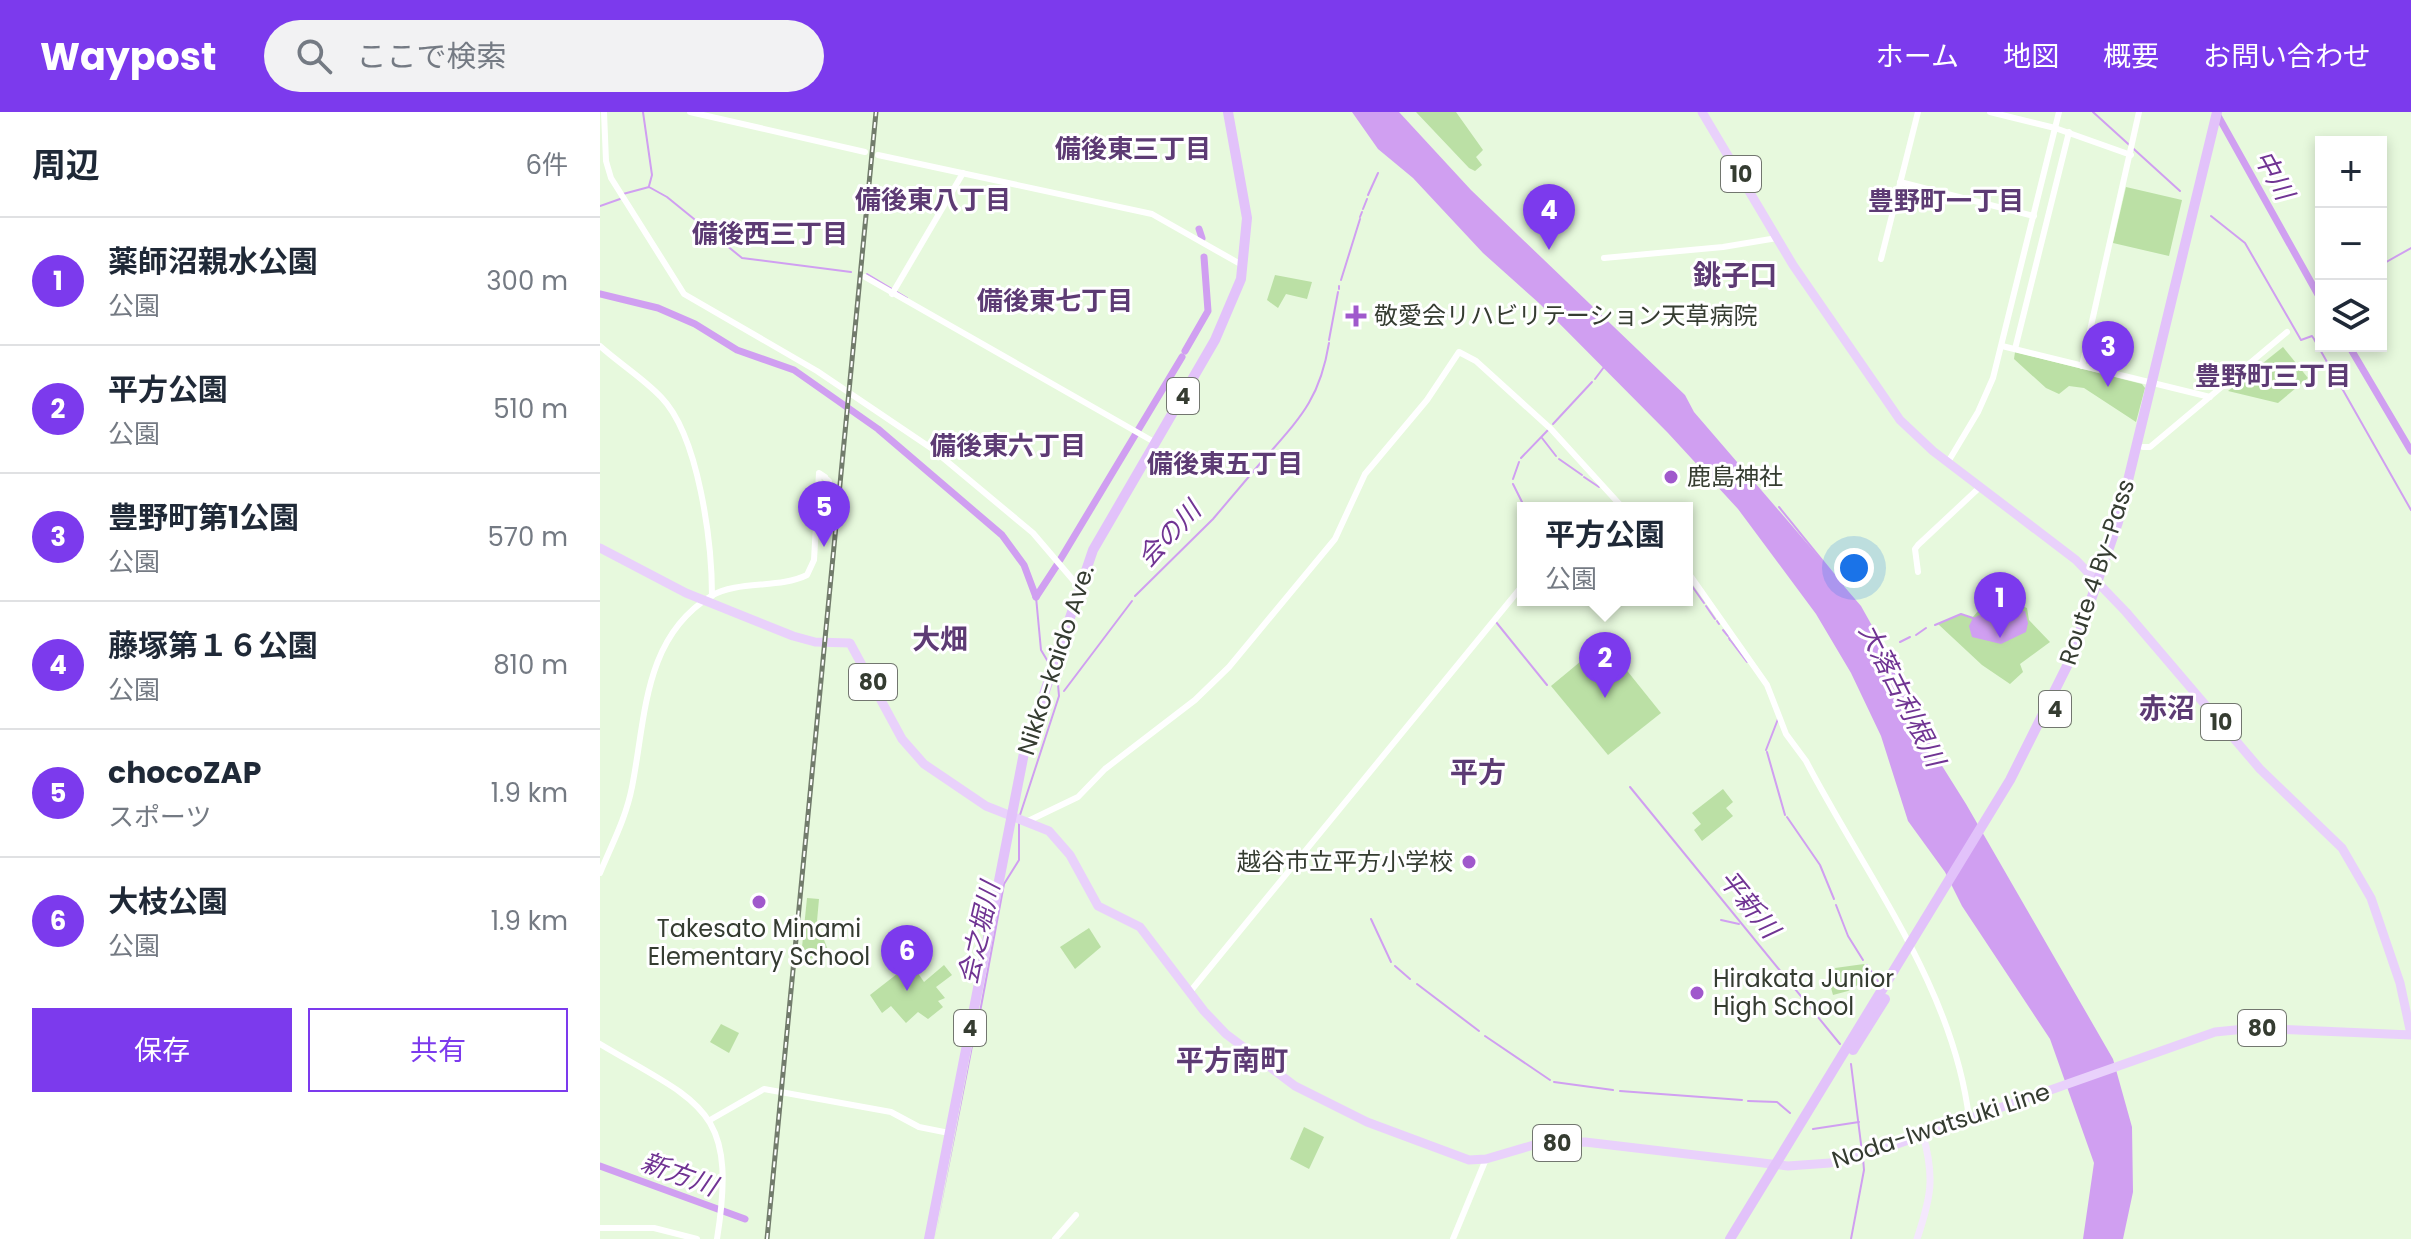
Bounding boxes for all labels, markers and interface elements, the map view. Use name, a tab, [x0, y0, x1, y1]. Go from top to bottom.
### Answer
search box	[264, 20, 824, 92]
text: Waypost	[40, 30, 216, 83]
icon: search	[292, 34, 336, 78]
text: ここで検索	[356, 35, 506, 78]
text: ホーム	[1876, 37, 1959, 76]
text: 地図	[2003, 37, 2059, 76]
text: 概要	[2103, 37, 2159, 76]
text: お問い合わせ	[2203, 37, 2371, 76]
district label: 備後東三丁目	[1055, 131, 1211, 167]
map controls	[2315, 136, 2387, 352]
button: +	[2315, 136, 2387, 208]
text: 周辺	[32, 141, 100, 189]
water label: 中川	[2246, 144, 2304, 209]
text: 6件	[525, 147, 568, 183]
road number: 10	[1721, 156, 1761, 192]
district label: 備後東八丁目	[855, 182, 1011, 218]
district label: 豊野町一丁目	[1868, 183, 2024, 219]
pin: 4	[1523, 184, 1575, 250]
button: −	[2315, 208, 2387, 280]
district label: 備後西三丁目	[692, 216, 848, 252]
text: 薬師沼親水公園	[108, 240, 318, 283]
district label: 銚子口	[1693, 256, 1777, 295]
text: 1	[53, 263, 63, 299]
text: 300 m	[486, 263, 568, 299]
button: layers	[2315, 280, 2387, 352]
district label: 備後東七丁目	[977, 283, 1133, 319]
text: 公園	[108, 288, 160, 324]
place label: 敬愛会リハビリテーション天草病院	[1374, 299, 1758, 332]
marker: 敬愛会リハビリテーション天草病院	[1345, 305, 1367, 327]
pin: 3	[2082, 321, 2134, 387]
district label: 豊野町三丁目	[2195, 358, 2351, 394]
text: 平方公園	[108, 368, 228, 411]
road number: 4	[1167, 378, 1199, 414]
text: 2	[51, 391, 65, 427]
text: 510 m	[493, 391, 568, 427]
text: 公園	[108, 416, 160, 452]
district label: 備後東六丁目	[930, 428, 1086, 464]
district label: 備後東五丁目	[1147, 446, 1303, 482]
place label: 鹿島神社	[1687, 460, 1783, 493]
marker: 鹿島神社	[1662, 468, 1680, 486]
street label: Route 4 By-Pass	[2051, 475, 2142, 669]
pin: 5	[798, 481, 850, 547]
water label: 会の川	[1129, 491, 1211, 575]
text: 豊野町第1公園	[108, 496, 299, 539]
popup	[1517, 502, 1693, 606]
text: 平方公園	[1545, 513, 1665, 556]
text: 3	[50, 519, 66, 555]
text: 570 m	[487, 519, 568, 555]
text: 公園	[108, 544, 160, 580]
your location	[1834, 548, 1874, 588]
street label: Nikko-kaido Ave.	[1009, 561, 1102, 759]
text: 公園	[1545, 561, 1597, 597]
pin: 1	[1974, 572, 2026, 638]
water label: 大落古利根川	[1851, 617, 1955, 775]
district label: 大畑	[912, 620, 968, 659]
text: 藤塚第１６公園	[108, 624, 318, 667]
pin: 2	[1579, 632, 1631, 698]
text: 4	[49, 647, 67, 683]
text: 810 m	[493, 647, 568, 683]
road number: 80	[849, 664, 897, 700]
text: 公園	[108, 672, 160, 708]
district label: 赤沼	[2139, 689, 2195, 728]
road number: 4	[2039, 691, 2071, 727]
road number: 10	[2201, 704, 2241, 740]
text: chocoZAP	[108, 751, 261, 794]
district label: 平方	[1450, 753, 1506, 792]
text: 5	[50, 775, 66, 811]
text: 1.9 km	[491, 775, 568, 811]
text: スポーツ	[108, 799, 211, 835]
place label: 越谷市立平方小学校	[1237, 845, 1453, 878]
marker: 越谷市立平方小学校	[1460, 853, 1478, 871]
water label: 平新川	[1710, 862, 1789, 948]
water label: 会之堀川	[950, 875, 1009, 988]
text: 大枝公園	[108, 880, 228, 923]
marker: Takesato Minami Elementary School	[750, 893, 768, 911]
text: 6	[50, 903, 66, 939]
text: 1.9 km	[491, 903, 568, 939]
place label: Takesato Minami Elementary School	[648, 912, 870, 973]
pin: 6	[881, 925, 933, 991]
text: 公園	[108, 928, 160, 964]
place label: Hirakata Junior High School	[1713, 962, 1894, 1023]
marker: Hirakata Junior High School	[1688, 984, 1706, 1002]
button: 保存	[32, 1008, 292, 1092]
button: 共有	[308, 1008, 568, 1092]
road number: 4	[954, 1010, 986, 1046]
road number: 80	[2238, 1010, 2286, 1046]
district label: 平方南町	[1176, 1041, 1288, 1080]
street label: Noda-Iwatsuki Line	[1828, 1075, 2054, 1176]
road number: 80	[1533, 1125, 1581, 1161]
water label: 新方川	[636, 1144, 725, 1205]

